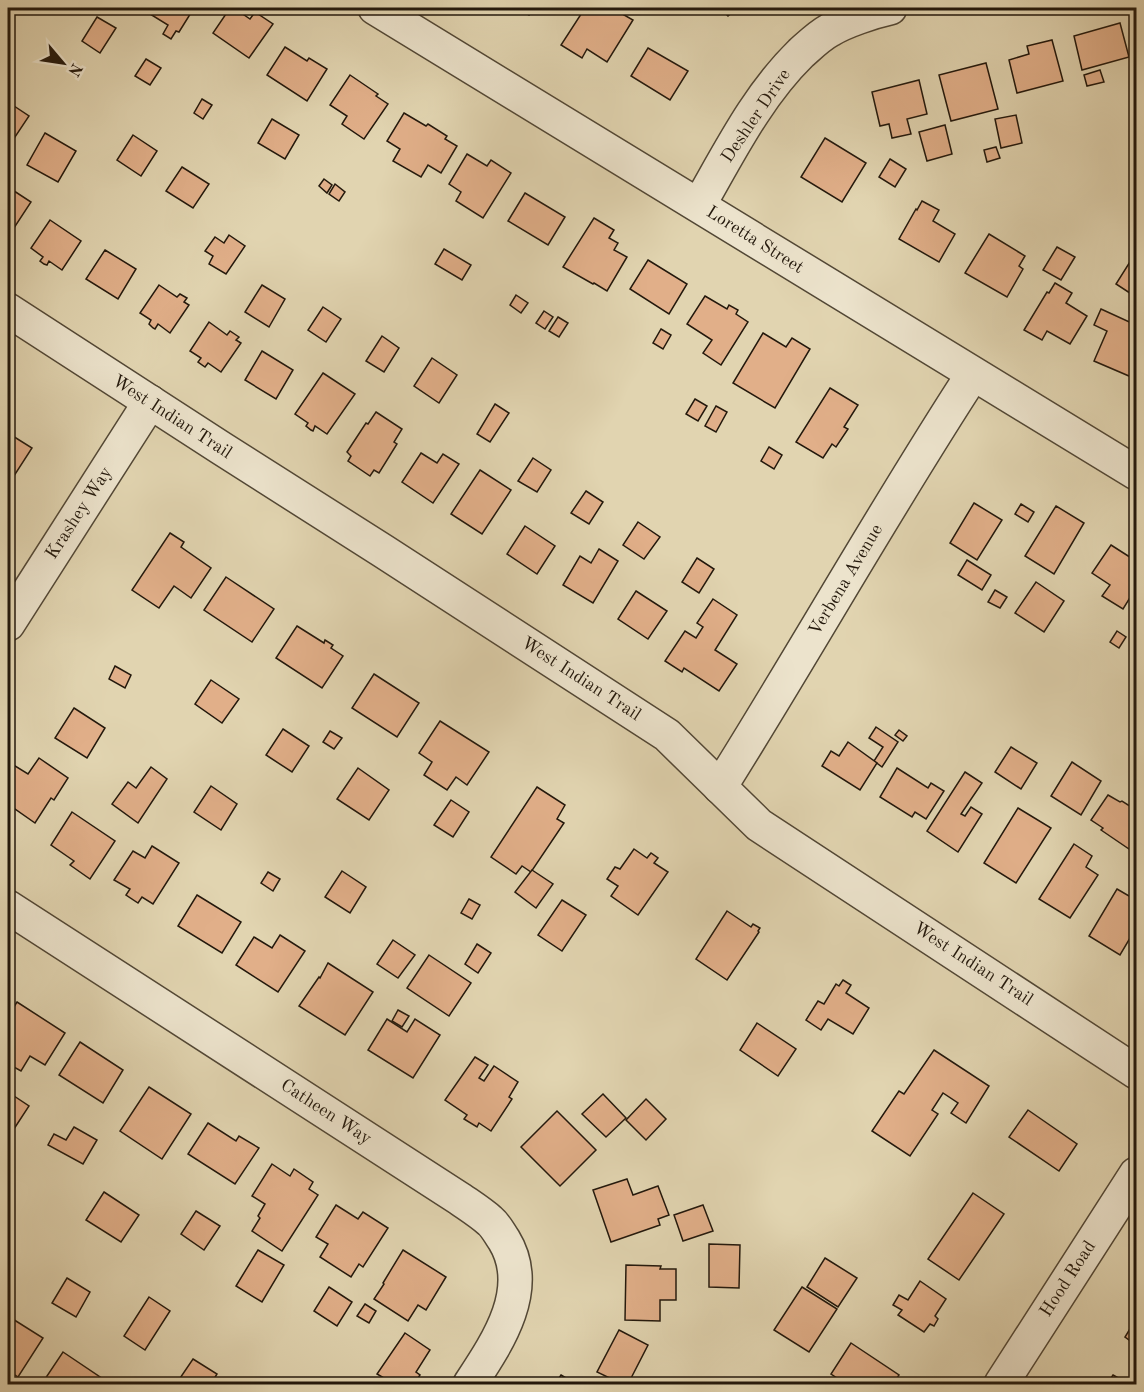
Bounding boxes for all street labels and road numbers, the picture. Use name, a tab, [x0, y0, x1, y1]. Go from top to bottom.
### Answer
street label: Deshler Drive	[718, 66, 794, 166]
street label: Loretta Street	[703, 203, 807, 277]
street label: West Indian Trail	[109, 372, 235, 462]
street label: Krashey Way	[43, 463, 116, 562]
street label: Verbena Avenue	[806, 521, 886, 639]
street label: West Indian Trail	[518, 634, 644, 724]
street label: West Indian Trail	[910, 919, 1036, 1009]
street label: Catheen Way	[277, 1076, 375, 1148]
street label: Hood Road	[1037, 1238, 1099, 1320]

